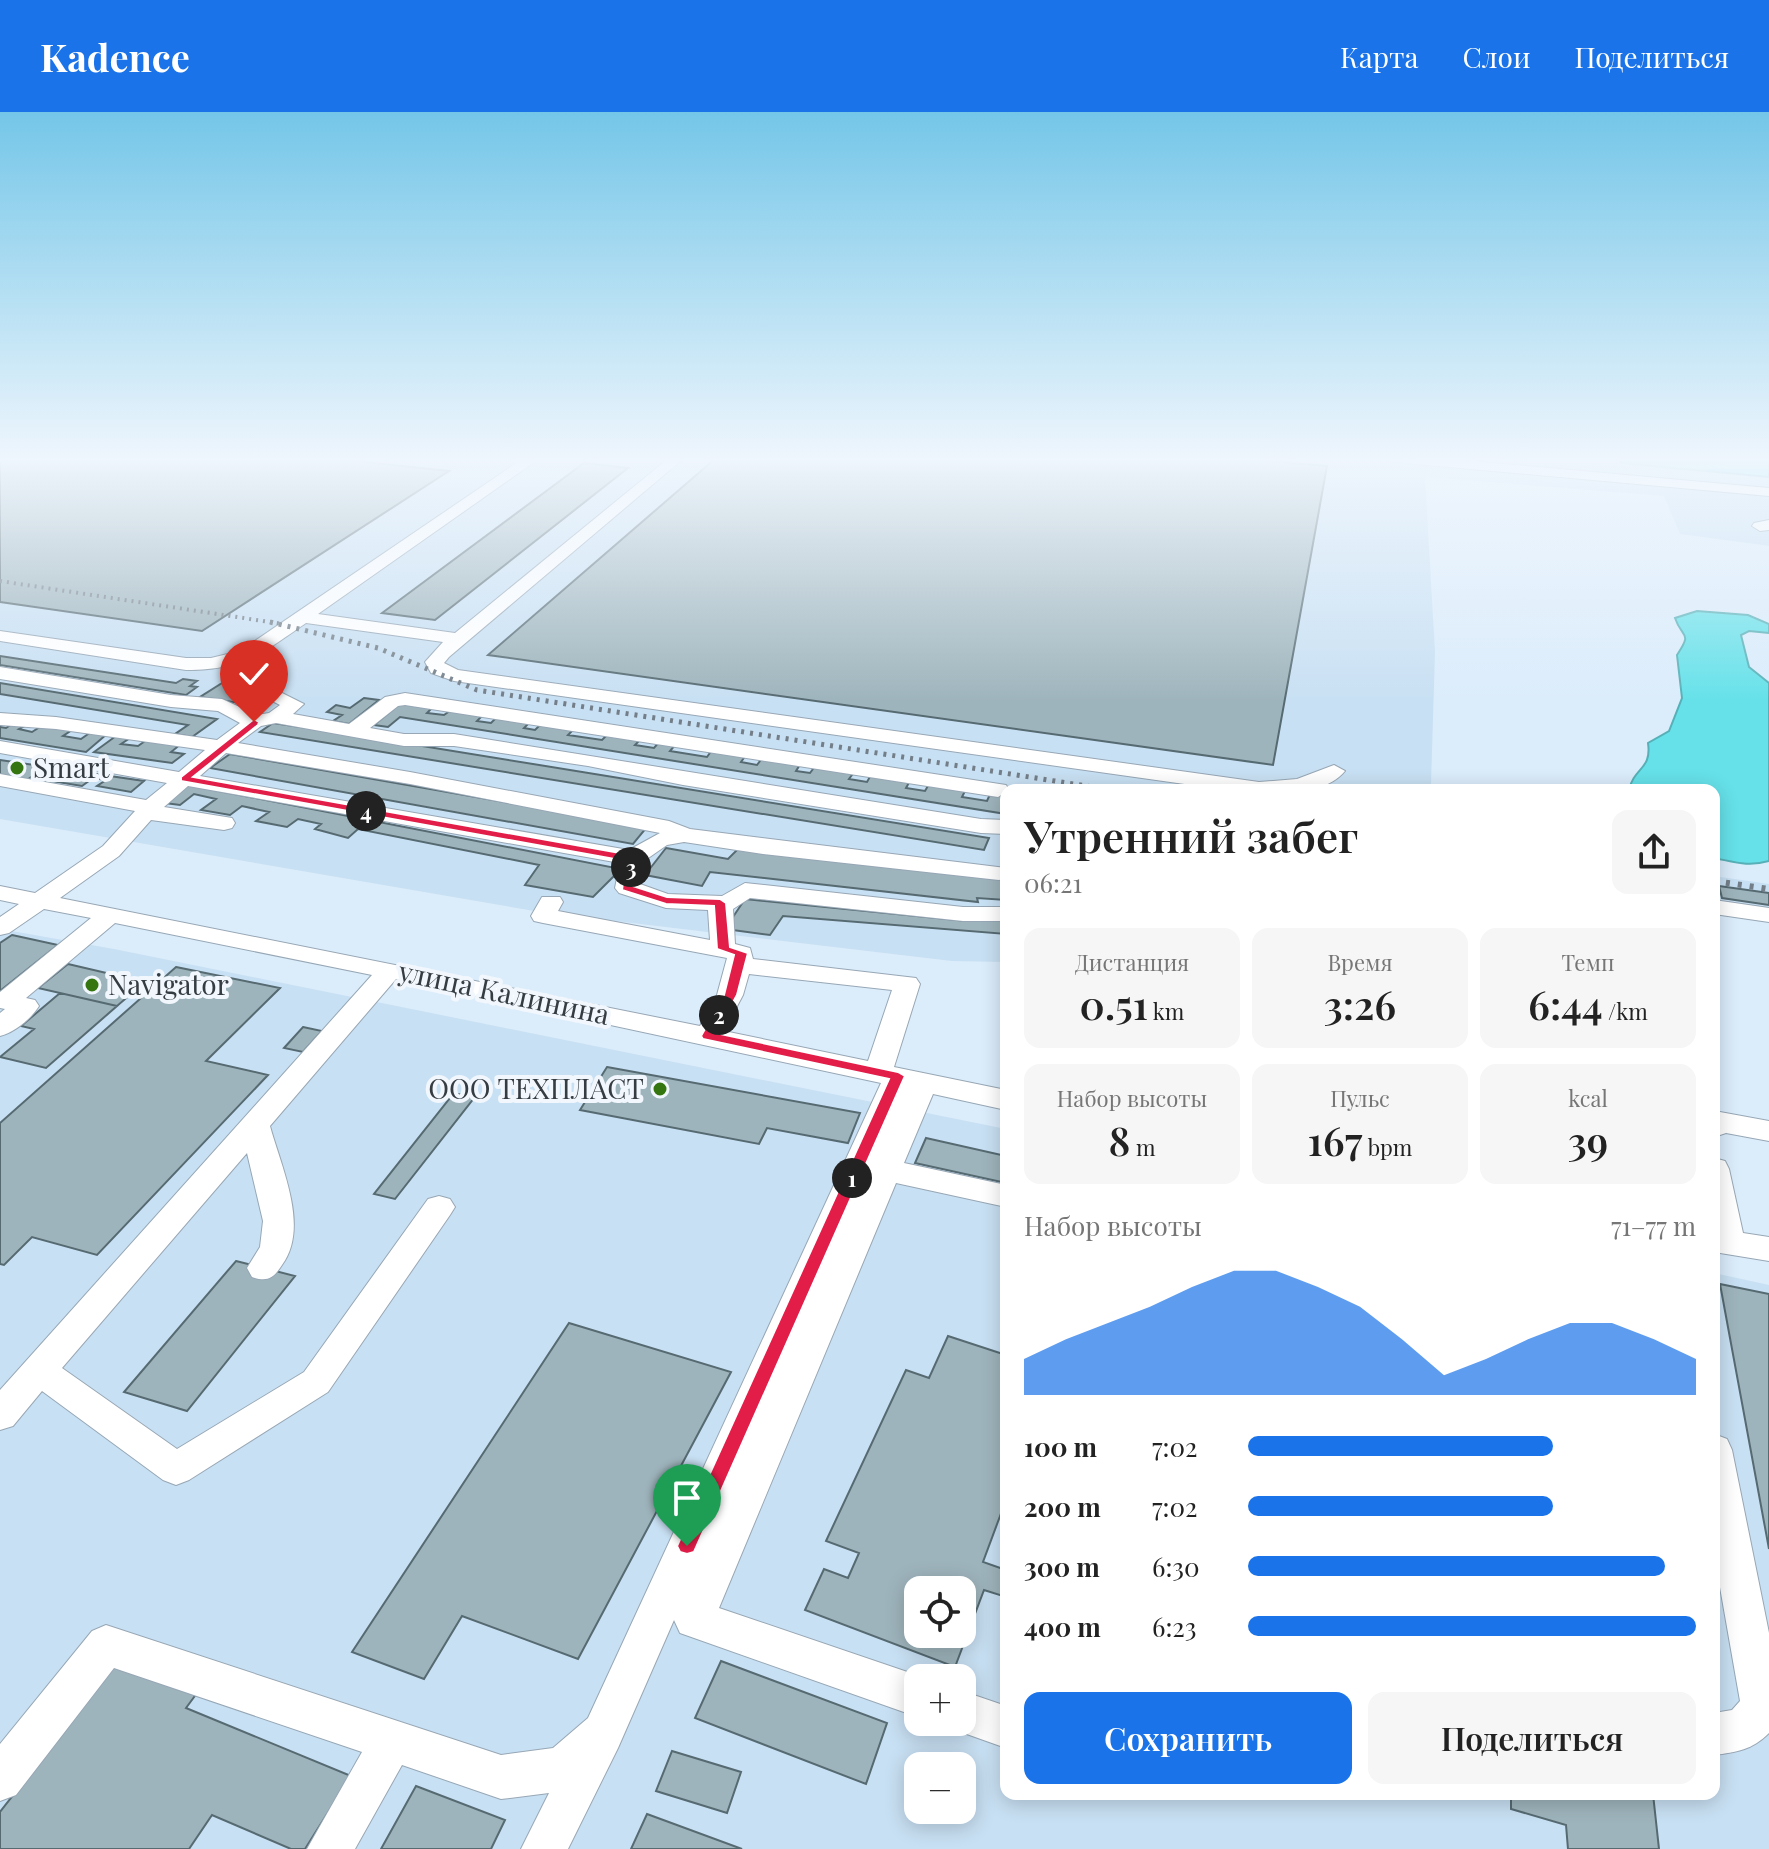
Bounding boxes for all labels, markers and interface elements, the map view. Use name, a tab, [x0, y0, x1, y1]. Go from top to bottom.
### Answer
text: Kadence	[40, 31, 190, 82]
text: Карта	[1340, 38, 1419, 75]
text: Слои	[1463, 38, 1530, 75]
text: Поделиться	[1574, 38, 1729, 75]
pin	[220, 640, 288, 722]
icon: check	[232, 652, 276, 696]
place label: Smart	[33, 748, 110, 785]
marker: Smart	[8, 759, 26, 777]
pin: 4	[346, 791, 386, 831]
text: 4	[360, 796, 372, 826]
text: Утренний забег	[1024, 805, 1359, 864]
button: share	[1612, 810, 1696, 894]
pin: 3	[611, 847, 651, 887]
text: 3	[626, 852, 636, 882]
text: 06:21	[1024, 865, 1082, 900]
text: Дистанция	[1075, 947, 1189, 977]
text: Время	[1328, 947, 1392, 977]
text: Темп	[1562, 947, 1614, 977]
street label: улица Калинина	[395, 951, 613, 1032]
place label: Navigator	[108, 965, 230, 1002]
marker: Navigator	[83, 976, 101, 994]
text: 0.51	[1080, 977, 1148, 1030]
text: 3:26	[1324, 977, 1396, 1030]
text: 6:44	[1528, 977, 1603, 1030]
pin: 2	[699, 995, 739, 1035]
text: km	[1148, 996, 1184, 1026]
text: /km	[1603, 996, 1648, 1026]
text: 2	[713, 1000, 725, 1030]
place label: ООО ТЕХПЛАСТ	[428, 1069, 644, 1106]
marker: ООО ТЕХПЛАСТ	[651, 1080, 669, 1098]
text: Набор высоты	[1057, 1083, 1207, 1113]
text: Пульс	[1330, 1083, 1390, 1113]
text: kcal	[1568, 1083, 1608, 1113]
text: 8	[1109, 1113, 1130, 1166]
text: 167	[1308, 1113, 1362, 1166]
text: 39	[1568, 1113, 1608, 1166]
text: m	[1130, 1132, 1155, 1162]
text: bpm	[1362, 1132, 1412, 1162]
pin: 1	[832, 1158, 872, 1198]
text: 1	[848, 1163, 856, 1193]
text: Набор высоты	[1024, 1208, 1202, 1243]
text: 71–77 m	[1611, 1208, 1696, 1243]
text: 100 m	[1024, 1429, 1097, 1464]
text: 7:02	[1152, 1429, 1198, 1464]
pin	[653, 1464, 721, 1546]
icon: arrive	[665, 1476, 709, 1520]
text: 200 m	[1024, 1489, 1101, 1524]
text: 7:02	[1152, 1489, 1198, 1524]
text: 300 m	[1024, 1549, 1100, 1584]
text: 6:30	[1152, 1549, 1200, 1584]
map controls	[904, 1576, 976, 1824]
button: locate	[904, 1576, 976, 1648]
text: 400 m	[1024, 1609, 1101, 1644]
text: 6:23	[1152, 1609, 1197, 1644]
button: +	[904, 1664, 976, 1736]
button: Сохранить	[1024, 1692, 1352, 1784]
button: Поделиться	[1368, 1692, 1696, 1784]
button: −	[904, 1752, 976, 1824]

